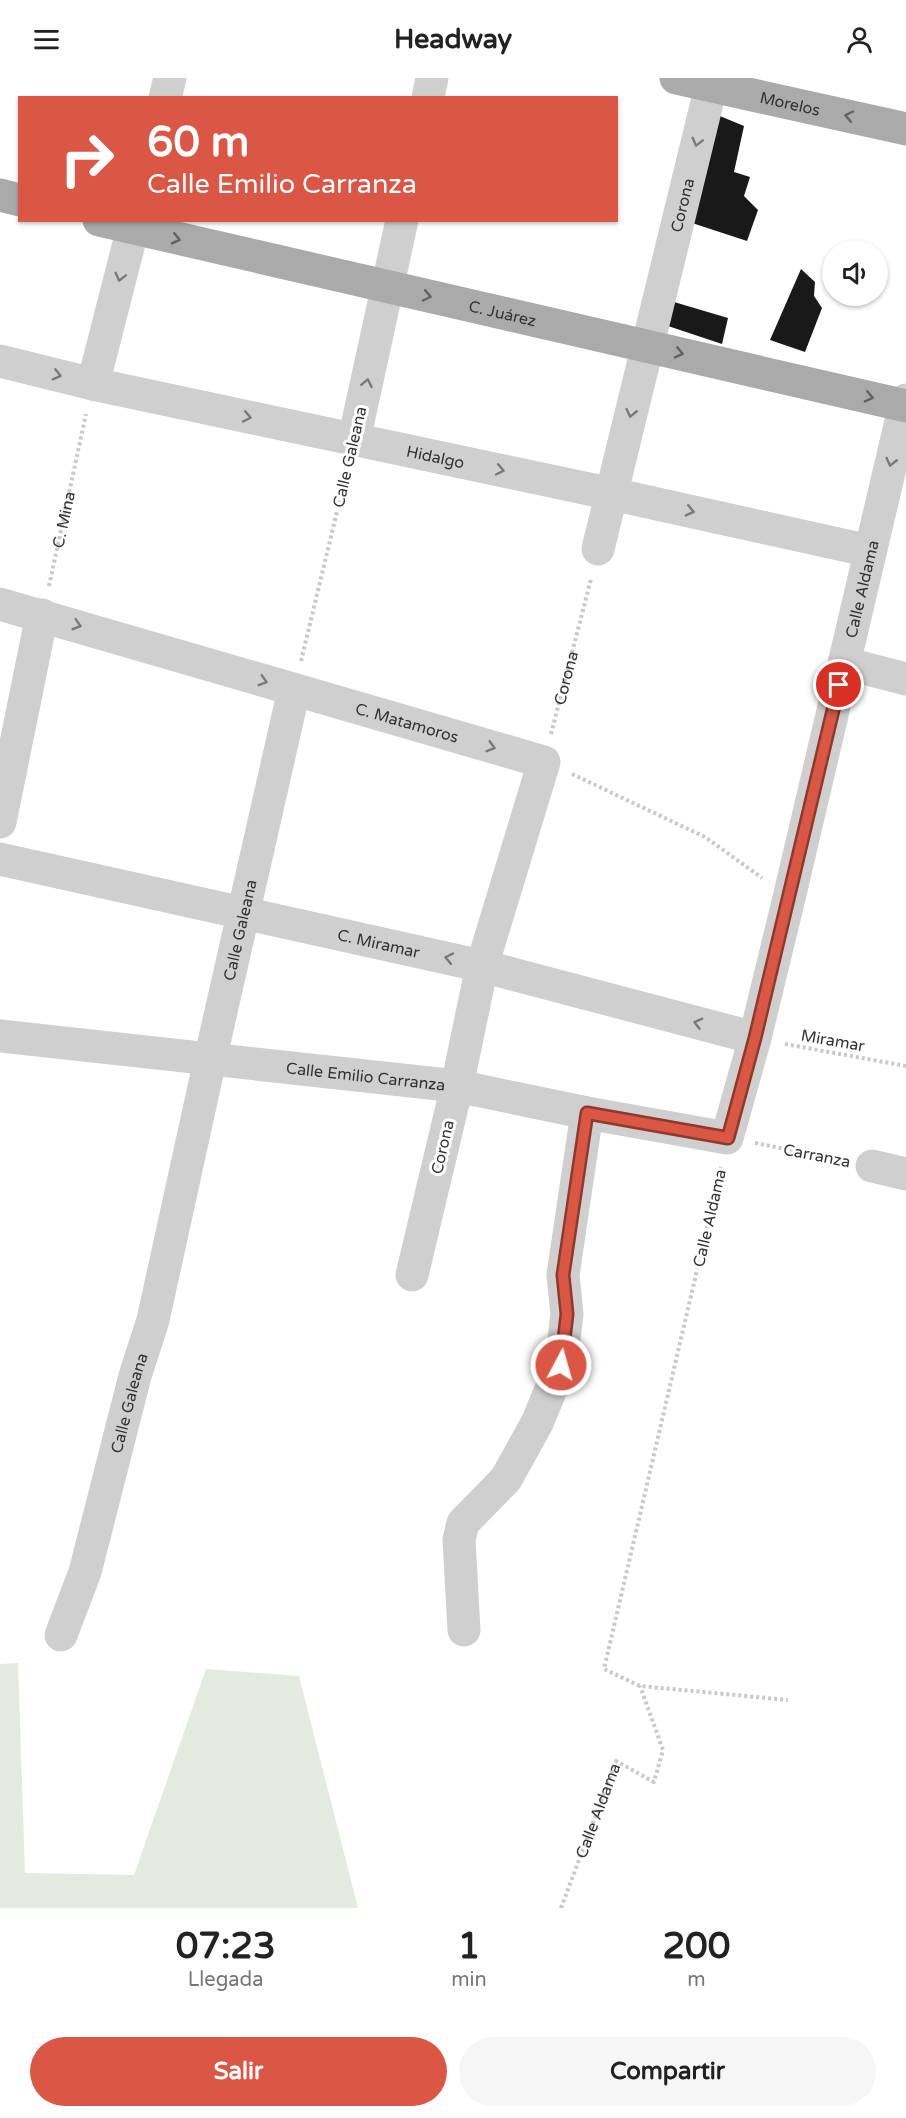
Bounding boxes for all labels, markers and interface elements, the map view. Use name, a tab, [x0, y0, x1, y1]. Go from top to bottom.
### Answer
icon: menu	[30, 23, 63, 56]
text: Headway	[394, 23, 512, 56]
icon: person	[843, 23, 876, 56]
street label: Morelos	[758, 88, 822, 121]
one-way arrow	[844, 110, 854, 123]
text: 60 m	[147, 117, 249, 168]
icon: right	[48, 120, 126, 198]
one-way arrow	[692, 137, 705, 147]
text: Calle Emilio Carranza	[147, 168, 417, 201]
street label: Corona	[667, 176, 699, 234]
one-way arrow	[171, 232, 181, 245]
map controls	[822, 240, 888, 306]
button: sound	[822, 240, 888, 306]
one-way arrow	[115, 272, 128, 282]
one-way arrow	[422, 289, 432, 302]
street label: C. Juárez	[467, 297, 538, 331]
one-way arrow	[674, 345, 684, 358]
one-way arrow	[51, 368, 61, 381]
one-way arrow	[359, 378, 372, 388]
one-way arrow	[864, 390, 874, 403]
street label: Calle Galeana	[329, 405, 371, 510]
one-way arrow	[626, 408, 639, 418]
one-way arrow	[242, 410, 252, 423]
street label: Hidalgo	[405, 442, 466, 473]
one-way arrow	[886, 457, 899, 467]
one-way arrow	[494, 463, 504, 476]
street label: C. Mina	[48, 490, 80, 550]
one-way arrow	[685, 504, 695, 517]
street label: Calle Aldama	[841, 538, 884, 640]
one-way arrow	[71, 618, 82, 630]
street label: Corona	[550, 649, 583, 707]
pin	[813, 659, 864, 710]
icon: arrive	[822, 668, 855, 701]
one-way arrow	[257, 674, 268, 686]
street label: C. Matamoros	[353, 699, 461, 748]
one-way arrow	[486, 739, 496, 752]
street label: Calle Galeana	[219, 878, 262, 983]
street label: C. Miramar	[336, 925, 422, 963]
one-way arrow	[444, 953, 454, 966]
one-way arrow	[694, 1018, 704, 1030]
street label: Miramar	[799, 1026, 867, 1057]
street label: Calle Emilio Carranza	[285, 1058, 446, 1096]
street label: Corona	[427, 1118, 459, 1176]
street label: Carranza	[781, 1140, 852, 1172]
street label: Calle Aldama	[689, 1167, 731, 1269]
position arrow	[529, 1333, 593, 1397]
street label: Calle Galeana	[107, 1350, 153, 1456]
street label: Calle Aldama	[571, 1761, 625, 1861]
text: 07:23	[176, 1925, 276, 1968]
text: 1	[458, 1925, 480, 1968]
text: 200	[662, 1925, 730, 1968]
text: Llegada	[188, 1968, 263, 1992]
text: min	[451, 1968, 487, 1992]
text: m	[687, 1968, 706, 1992]
button: Salir	[30, 2037, 447, 2106]
button: Compartir	[459, 2037, 876, 2106]

